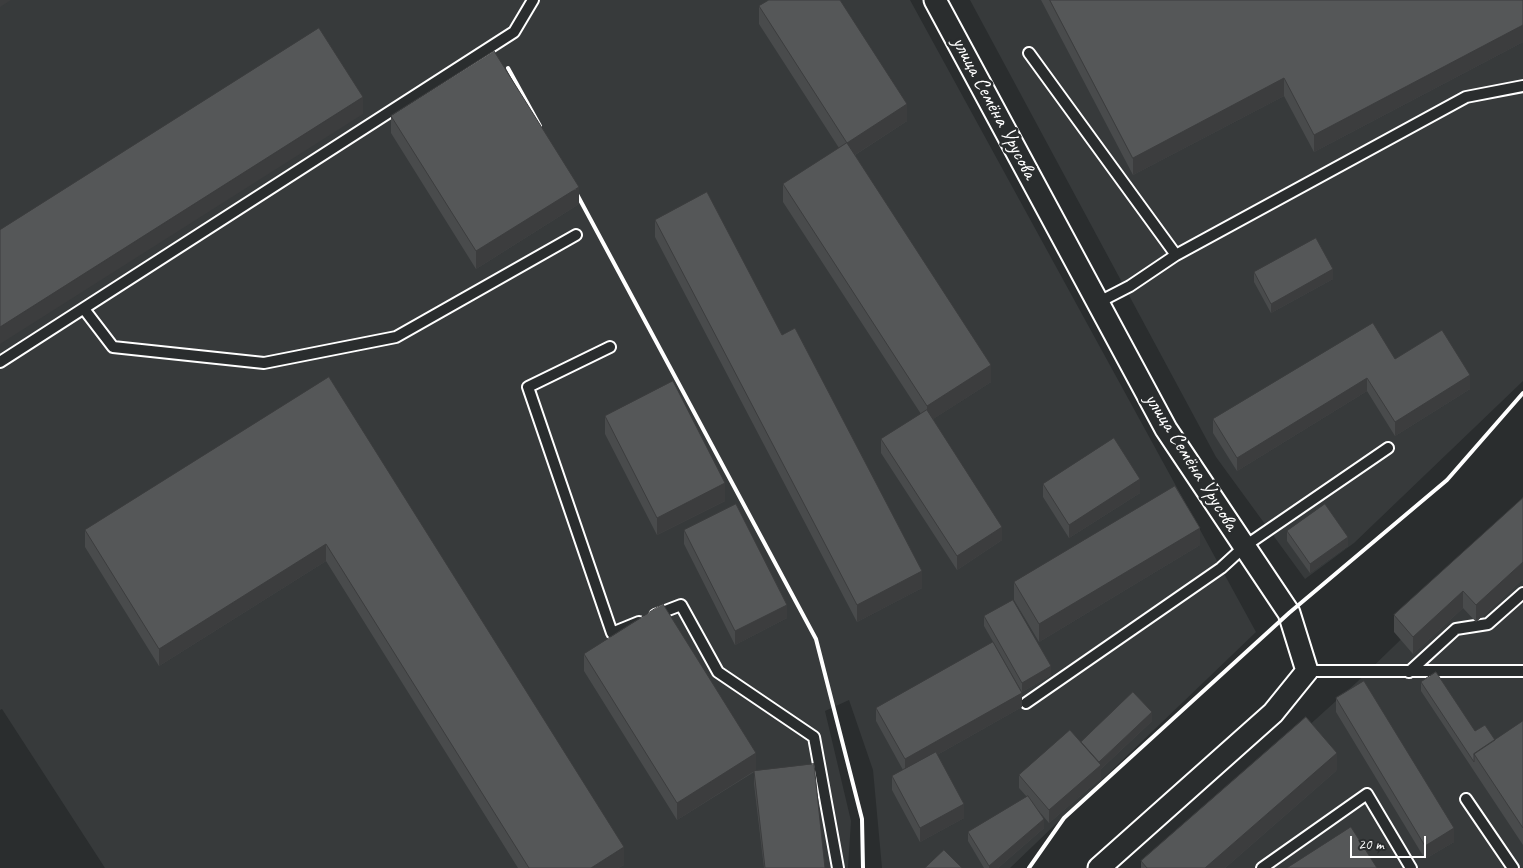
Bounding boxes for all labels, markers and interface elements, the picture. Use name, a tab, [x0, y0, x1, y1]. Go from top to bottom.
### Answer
street label: улица Семёна Урусова	[946, 33, 1042, 183]
street label: улица Семёна Урусова	[1139, 389, 1243, 535]
scale bar	[1353, 826, 1429, 858]
text: 20 m	[1358, 835, 1384, 854]

